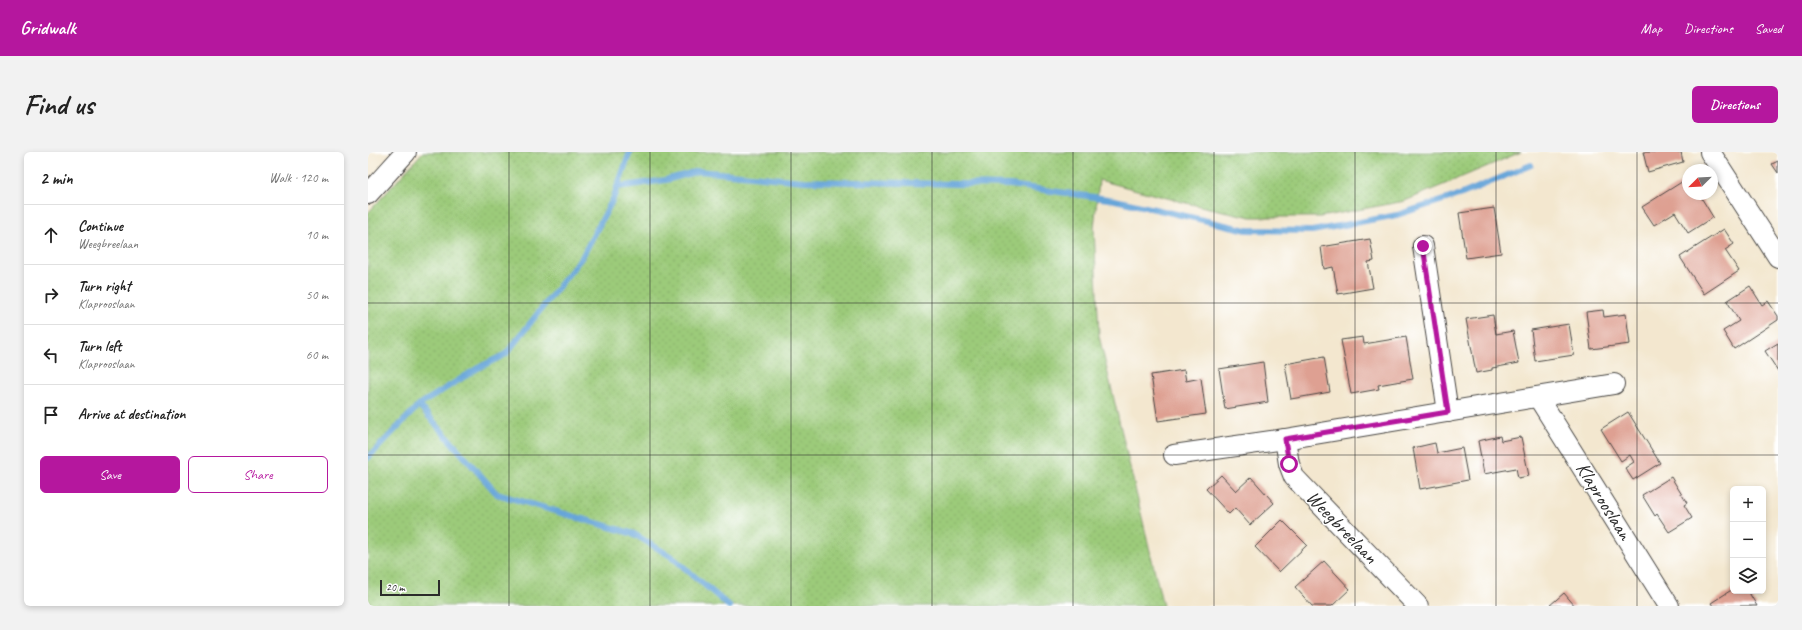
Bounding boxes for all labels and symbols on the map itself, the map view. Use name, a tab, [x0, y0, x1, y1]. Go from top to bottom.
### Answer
north arrow	[1682, 164, 1718, 200]
route end	[1414, 237, 1432, 255]
route start	[1280, 455, 1298, 473]
street label: Klaprooslaan	[1570, 457, 1638, 545]
street label: Weegbreelaan	[1301, 485, 1384, 570]
scale bar	[380, 578, 440, 597]

